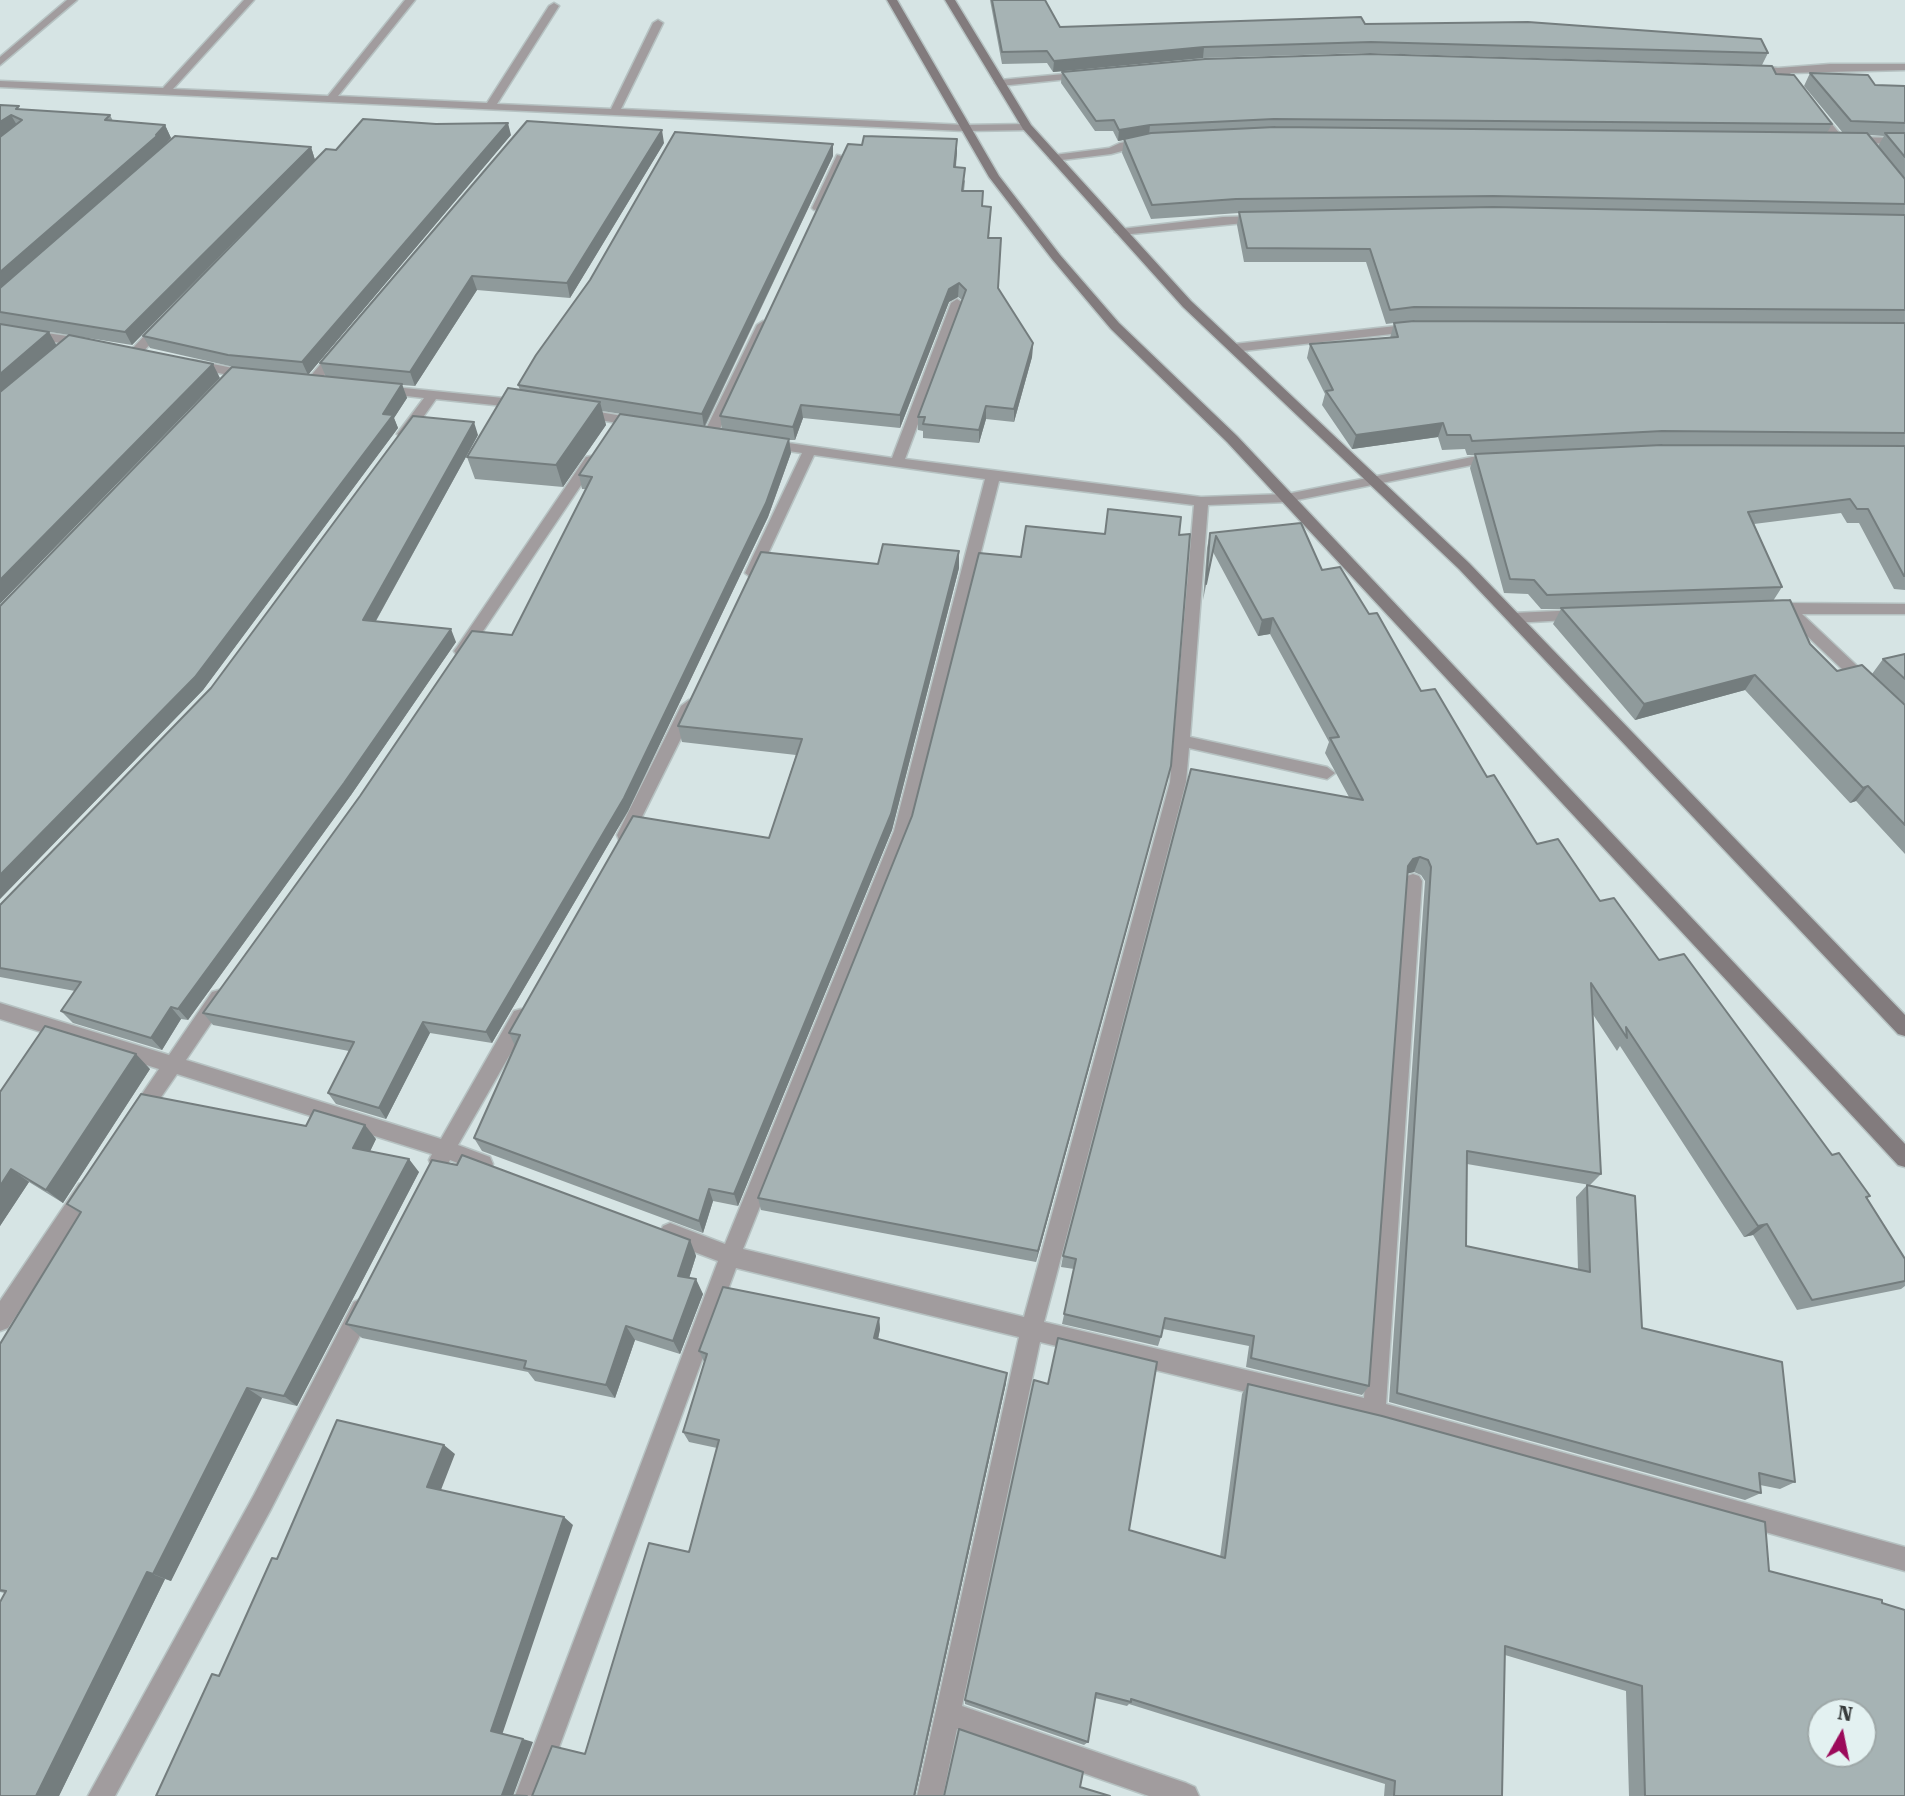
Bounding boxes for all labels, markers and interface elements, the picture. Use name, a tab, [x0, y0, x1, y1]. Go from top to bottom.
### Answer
north arrow	[1807, 1698, 1877, 1768]
text: N	[1836, 1701, 1854, 1726]

